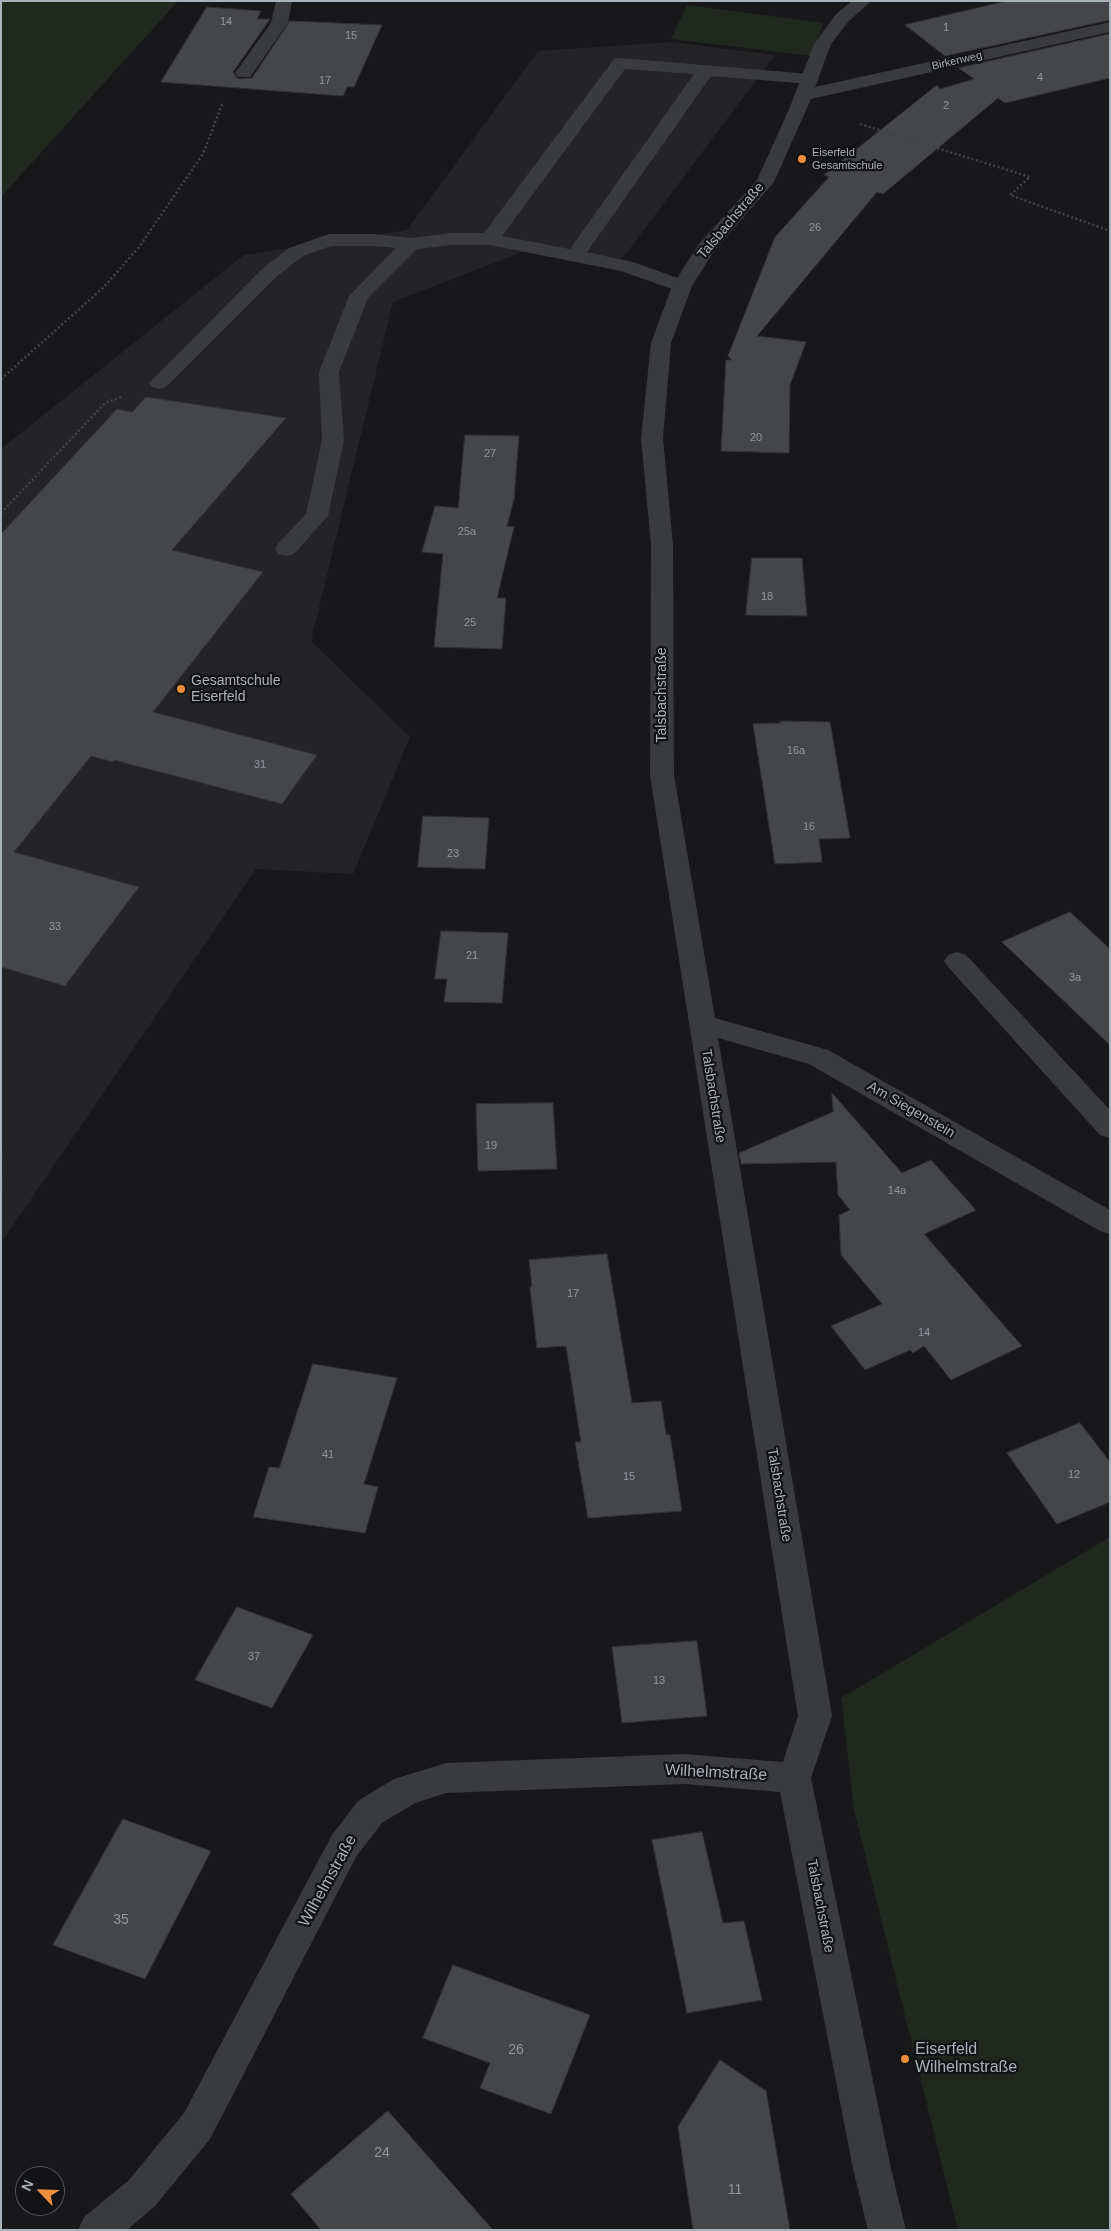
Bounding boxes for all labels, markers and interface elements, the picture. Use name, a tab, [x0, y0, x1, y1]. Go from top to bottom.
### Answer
house number: 14	[220, 15, 232, 29]
house number: 1	[943, 21, 949, 35]
house number: 15	[345, 29, 357, 43]
street label: Birkenweg	[930, 49, 984, 73]
house number: 4	[1037, 71, 1043, 85]
house number: 17	[319, 74, 331, 88]
house number: 2	[943, 99, 949, 113]
place label: Eiserfeld Gesamtschule	[812, 146, 882, 172]
marker: Eiserfeld Gesamtschule	[796, 153, 808, 165]
street label: Talsbachstraße	[694, 179, 768, 263]
house number: 26	[809, 221, 821, 235]
house number: 20	[750, 431, 762, 445]
house number: 27	[484, 447, 496, 461]
house number: 25a	[458, 525, 476, 539]
house number: 18	[761, 590, 773, 604]
house number: 25	[464, 616, 476, 630]
street label: Talsbachstraße	[654, 648, 670, 742]
place label: Gesamtschule Eiserfeld	[191, 673, 280, 706]
marker: Gesamtschule Eiserfeld	[175, 683, 187, 695]
house number: 16a	[787, 744, 805, 758]
house number: 31	[254, 758, 266, 772]
house number: 16	[803, 820, 815, 834]
house number: 23	[447, 847, 459, 861]
house number: 33	[49, 920, 61, 934]
house number: 21	[466, 949, 478, 963]
house number: 3a	[1069, 971, 1081, 985]
street label: Talsbachstraße	[697, 1048, 729, 1144]
street label: Am Siegenstein	[864, 1078, 958, 1142]
house number: 19	[485, 1139, 497, 1153]
house number: 14a	[888, 1184, 906, 1198]
house number: 17	[567, 1287, 579, 1301]
house number: 14	[918, 1326, 930, 1340]
street label: Talsbachstraße	[763, 1447, 795, 1543]
house number: 41	[322, 1448, 334, 1462]
house number: 12	[1068, 1468, 1080, 1482]
house number: 15	[623, 1470, 635, 1484]
house number: 37	[248, 1650, 260, 1664]
house number: 13	[653, 1674, 665, 1688]
street label: Wilhelmstraße	[664, 1761, 768, 1785]
street label: Wilhelmstraße	[295, 1832, 361, 1930]
street label: Talsbachstraße	[803, 1858, 837, 1954]
house number: 35	[113, 1912, 129, 1928]
place label: Eiserfeld Wilhelmstraße	[915, 2040, 1017, 2078]
house number: 26	[508, 2042, 524, 2058]
marker: Eiserfeld Wilhelmstraße	[899, 2053, 911, 2065]
house number: 24	[374, 2145, 390, 2161]
north arrow	[15, 2166, 65, 2216]
text: N	[18, 2177, 37, 2193]
house number: 11	[728, 2182, 742, 2198]

